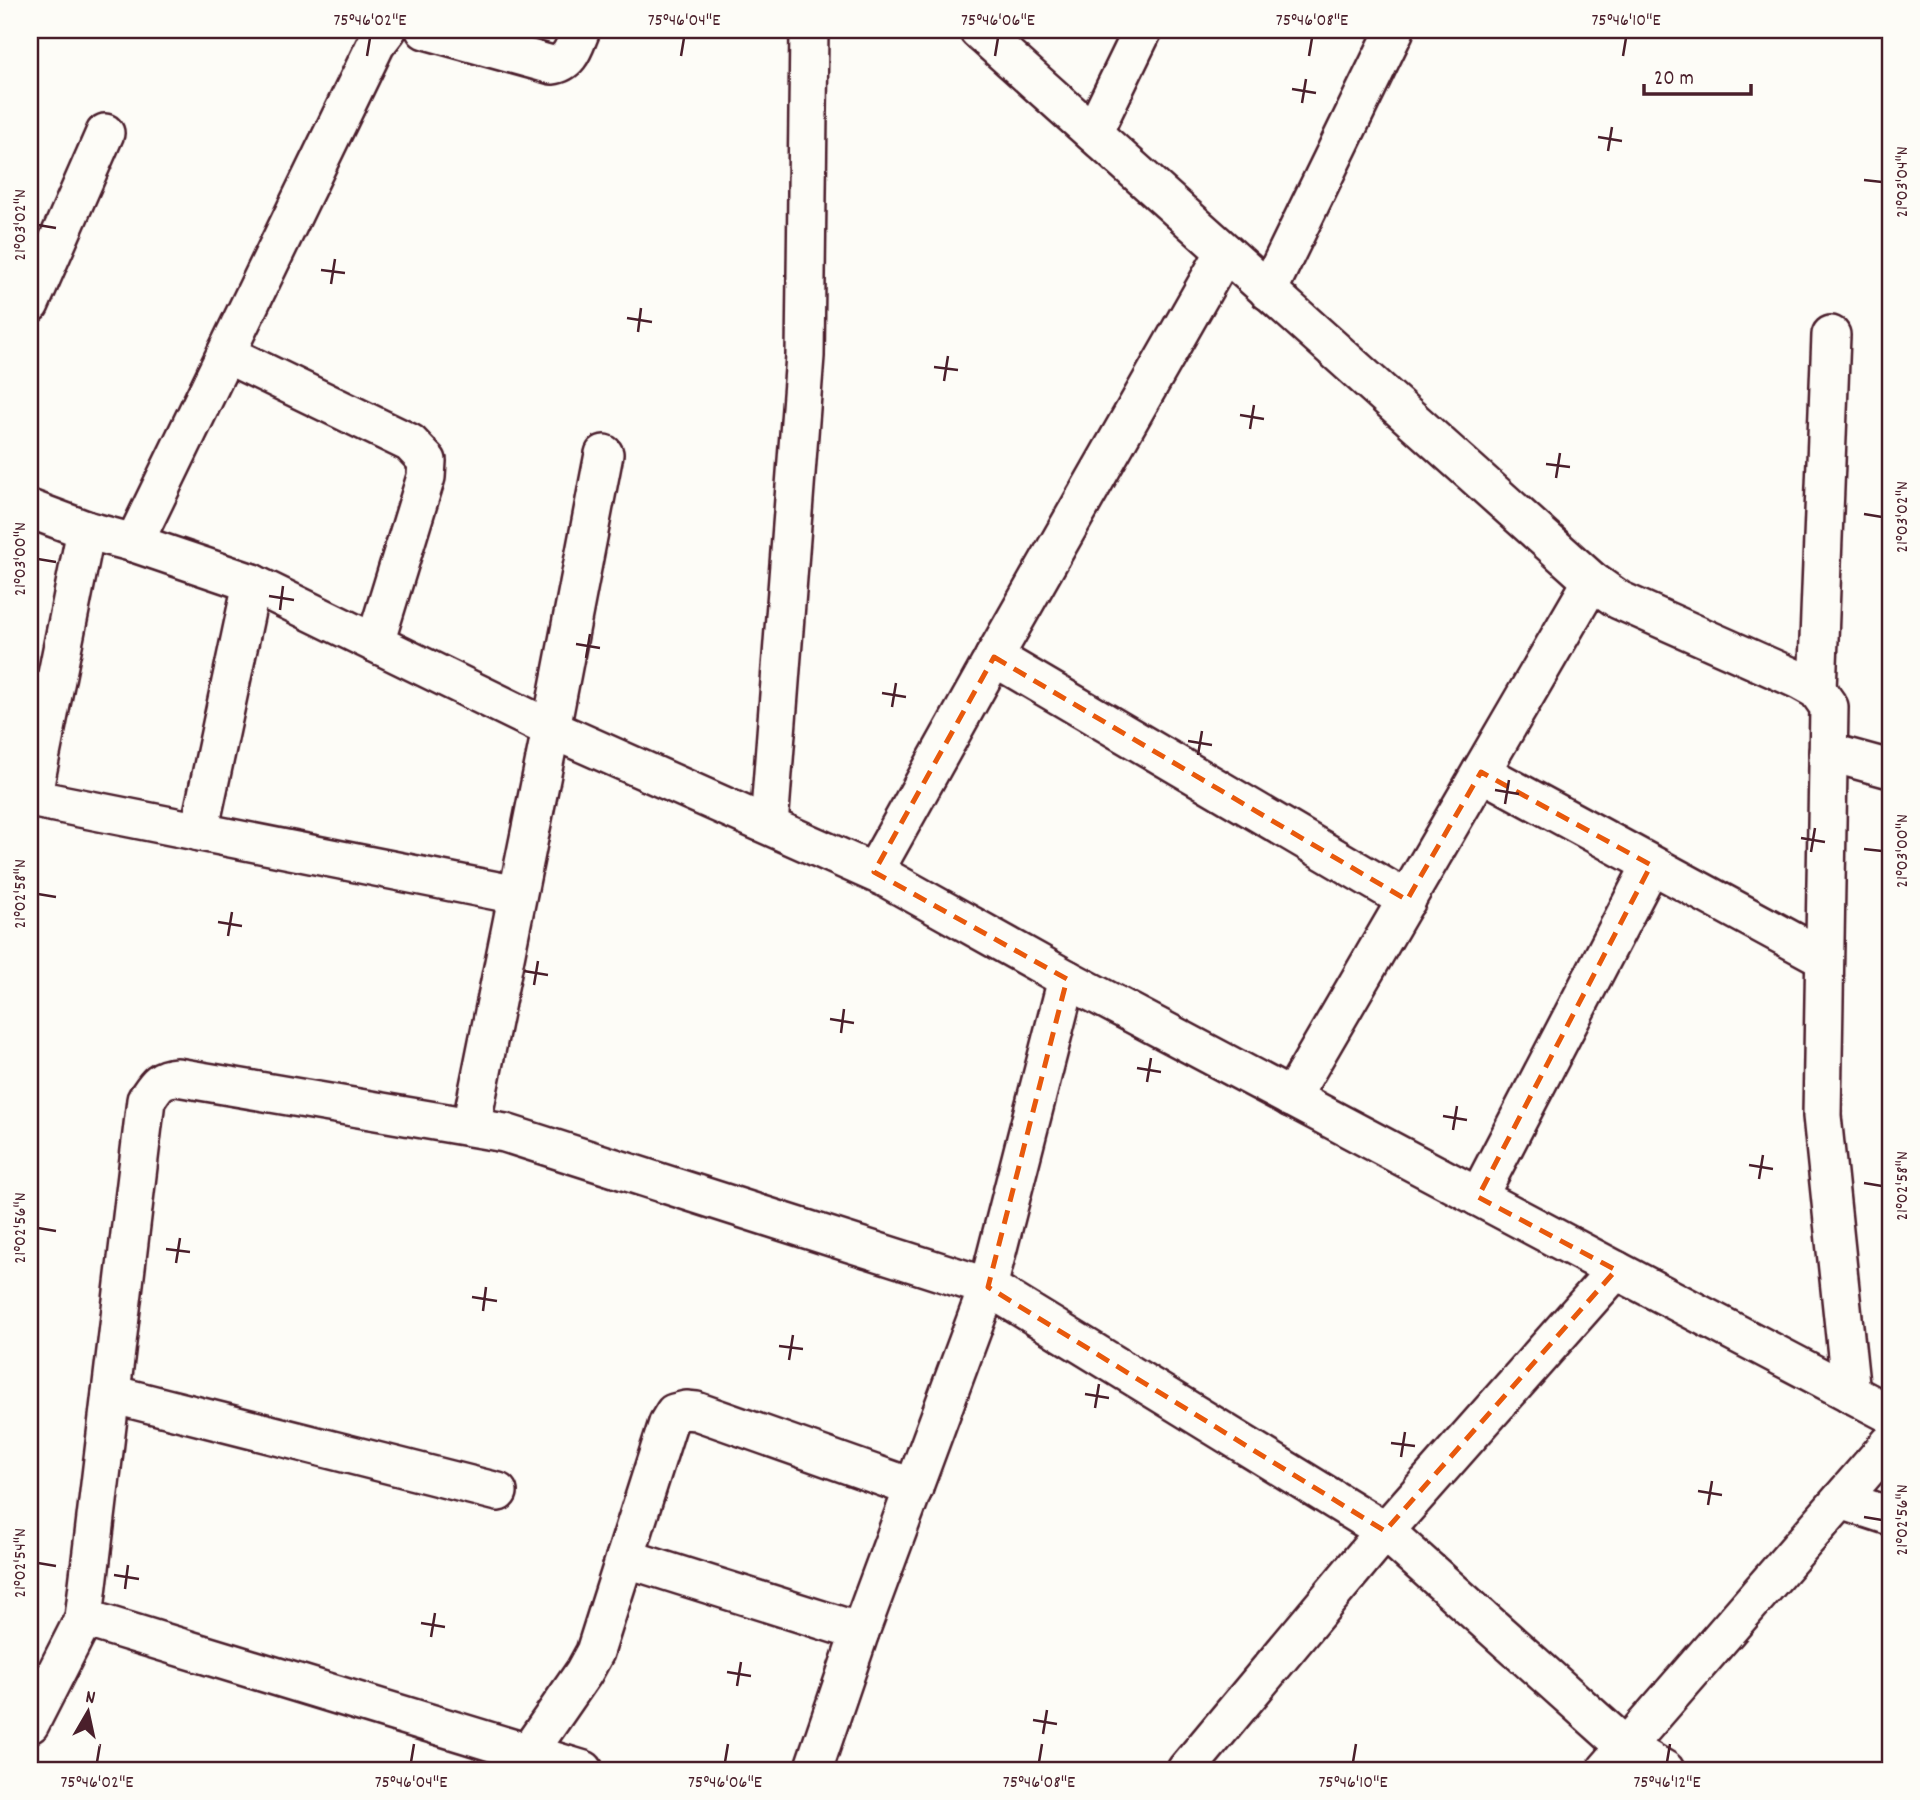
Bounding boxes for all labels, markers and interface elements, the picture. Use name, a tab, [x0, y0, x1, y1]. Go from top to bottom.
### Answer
text: 75°46'02"E	[333, 9, 407, 34]
text: 75°46'04"E	[648, 9, 720, 34]
text: 75°46'06"E	[961, 9, 1035, 34]
text: 75°46'08"E	[1276, 9, 1348, 34]
text: 75°46'10"E	[1591, 9, 1661, 34]
scale bar	[1644, 52, 1750, 96]
text: 20 m	[1654, 65, 1694, 95]
text: 21°03'04"N	[1891, 146, 1916, 218]
text: 21°03'02"N	[9, 189, 34, 261]
text: 21°03'02"N	[1891, 481, 1916, 553]
text: 21°03'00"N	[9, 522, 34, 596]
text: 21°03'00"N	[1891, 814, 1916, 888]
text: 21°02'58"N	[9, 859, 34, 929]
text: 21°02'58"N	[1891, 1151, 1916, 1221]
text: 21°02'56"N	[9, 1192, 34, 1264]
text: 21°02'56"N	[1891, 1484, 1916, 1556]
text: 21°02'54"N	[9, 1528, 34, 1598]
north arrow	[52, 1678, 122, 1748]
text: N	[83, 1685, 97, 1713]
text: 75°46'02"E	[60, 1771, 134, 1796]
text: 75°46'04"E	[375, 1771, 447, 1796]
text: 75°46'06"E	[688, 1771, 762, 1796]
text: 75°46'08"E	[1003, 1771, 1075, 1796]
text: 75°46'10"E	[1318, 1771, 1388, 1796]
text: 75°46'12"E	[1633, 1771, 1701, 1796]

